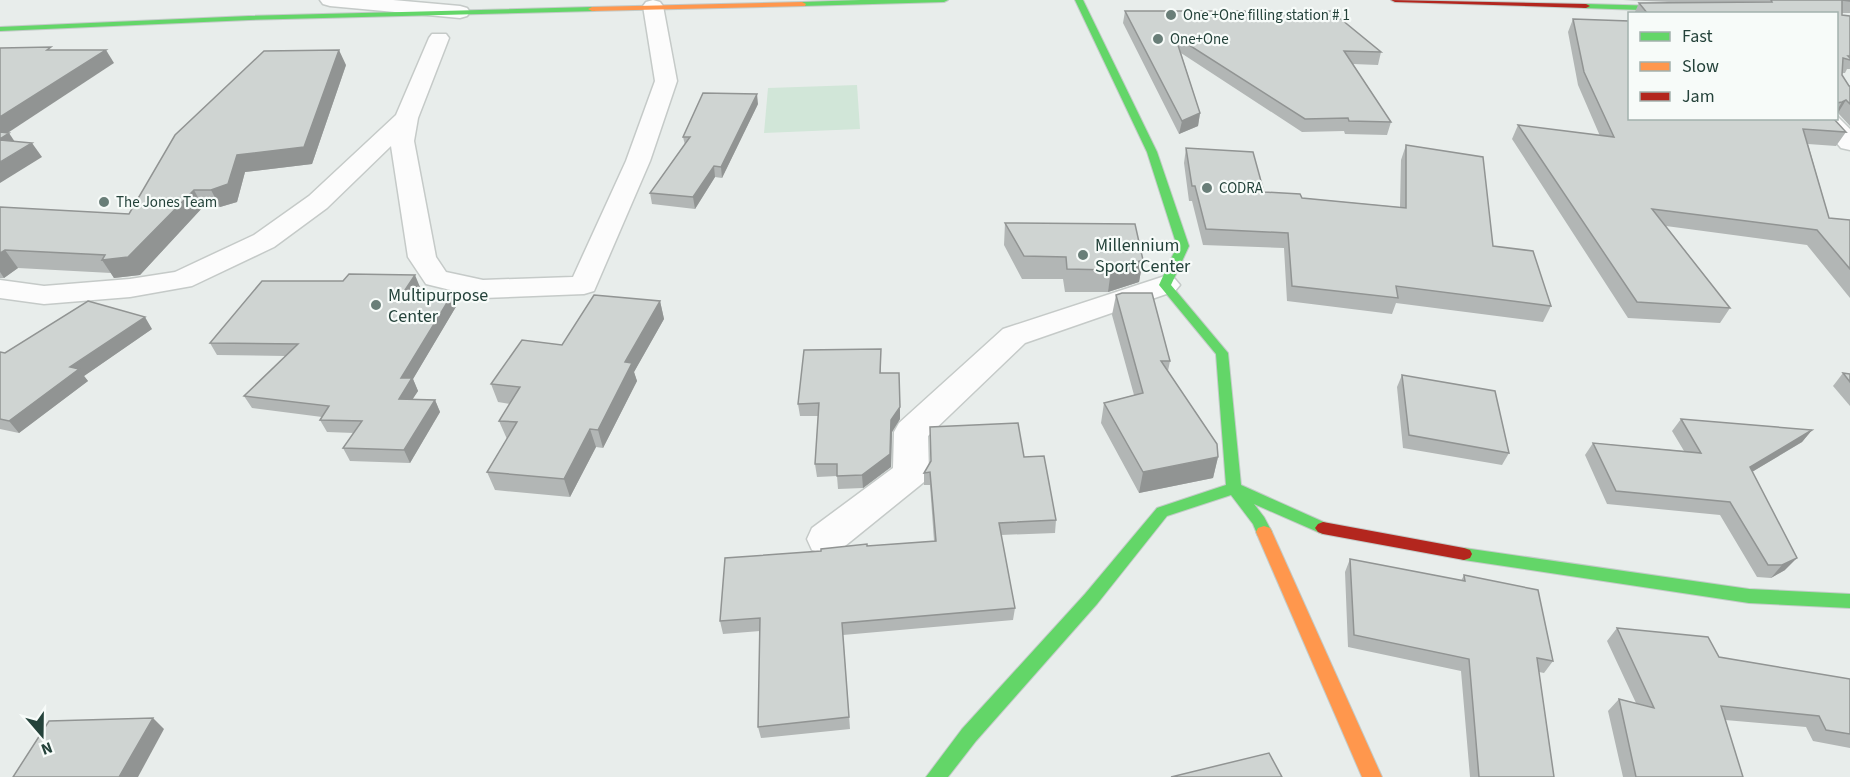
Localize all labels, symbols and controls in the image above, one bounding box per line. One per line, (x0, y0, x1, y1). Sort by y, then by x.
place label: One +One filling station # 1 (1183, 5, 1350, 26)
marker: One +One filling station # 1 (1164, 8, 1178, 22)
legend (1628, 12, 1838, 120)
text: Fast (1682, 24, 1713, 49)
place label: One+One (1170, 29, 1229, 50)
marker: One+One (1151, 32, 1165, 46)
text: Slow (1682, 54, 1719, 79)
text: Jam (1682, 84, 1715, 109)
place label: CODRA (1219, 178, 1264, 199)
marker: CODRA (1200, 181, 1214, 195)
place label: The Jones Team (116, 192, 217, 213)
marker: The Jones Team (97, 195, 111, 209)
place label: Millennium Sport Center (1095, 233, 1191, 279)
marker: Millennium Sport Center (1076, 248, 1090, 262)
place label: Multipurpose Center (388, 283, 488, 329)
marker: Multipurpose Center (369, 298, 383, 312)
north arrow (12, 705, 72, 765)
text: N (38, 736, 56, 760)

